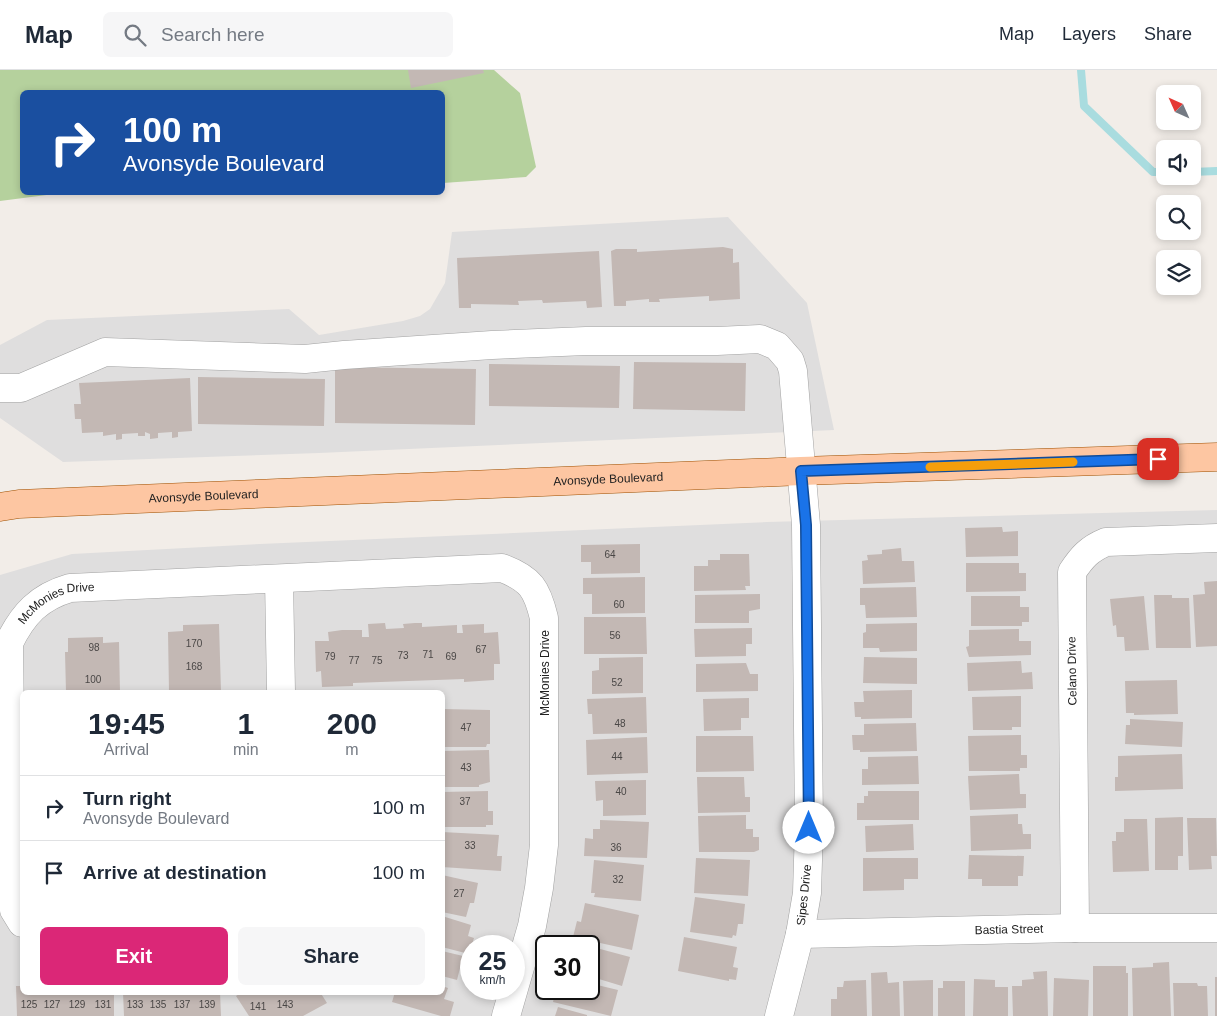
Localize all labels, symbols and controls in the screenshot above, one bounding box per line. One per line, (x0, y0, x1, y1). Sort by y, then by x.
search box (103, 12, 453, 57)
text: Map (25, 21, 73, 48)
icon: search (121, 21, 149, 49)
text: Search here (161, 24, 265, 45)
text: Map (999, 24, 1034, 44)
text: Layers (1062, 24, 1116, 44)
text: Share (1144, 24, 1192, 44)
north arrow (1156, 85, 1201, 130)
map controls (1156, 85, 1201, 295)
icon: right (40, 110, 105, 175)
text: 100 m (123, 110, 222, 149)
button: sound (1156, 140, 1201, 185)
text: Avonsyde Boulevard (123, 151, 324, 176)
button: search (1156, 195, 1201, 240)
button: layers (1156, 250, 1201, 295)
pin (1137, 438, 1179, 480)
icon: arrive (1144, 445, 1172, 473)
street label: Avonsyde Boulevard (553, 470, 663, 488)
street label: Avonsyde Boulevard (148, 487, 259, 506)
house number: 64 (604, 549, 616, 560)
street label: McMonies Drive (15, 580, 95, 627)
house number: 60 (613, 599, 625, 610)
street label: McMonies Drive (538, 630, 552, 716)
house number: 56 (609, 630, 621, 641)
street label: Celano Drive (1064, 636, 1080, 706)
house number: 170 (186, 638, 203, 649)
house number: 98 (88, 642, 100, 653)
house number: 67 (475, 644, 487, 655)
house number: 71 (422, 649, 434, 660)
house number: 73 (397, 650, 409, 661)
house number: 79 (324, 651, 336, 662)
house number: 69 (445, 651, 457, 662)
house number: 77 (348, 655, 360, 666)
house number: 75 (371, 655, 383, 666)
house number: 168 (186, 661, 203, 672)
house number: 100 (85, 674, 102, 685)
house number: 52 (611, 677, 623, 688)
text: 19:45 (88, 707, 165, 740)
text: 1 (237, 707, 254, 740)
text: 200 (327, 707, 377, 740)
house number: 48 (614, 718, 626, 729)
house number: 47 (460, 722, 472, 733)
text: Arrival (104, 741, 149, 758)
text: min (233, 741, 259, 758)
text: m (345, 741, 358, 758)
house number: 44 (611, 751, 623, 762)
house number: 43 (460, 762, 472, 773)
house number: 40 (615, 786, 627, 797)
text: Turn right (83, 788, 171, 809)
icon: right (40, 794, 68, 822)
house number: 37 (459, 796, 471, 807)
text: 100 m (372, 797, 425, 818)
position arrow (782, 801, 834, 853)
text: Avonsyde Boulevard (83, 810, 229, 827)
house number: 33 (464, 840, 476, 851)
house number: 36 (610, 842, 622, 853)
icon: arrive (40, 859, 68, 887)
text: Arrive at destination (83, 862, 267, 883)
text: 100 m (372, 862, 425, 883)
street label: Sipes Drive (794, 863, 814, 926)
house number: 32 (612, 874, 624, 885)
house number: 27 (453, 888, 465, 899)
street label: Bastia Street (974, 922, 1044, 937)
button: Exit (40, 927, 228, 985)
button: Share (238, 927, 425, 985)
speed limit sign: 30 (535, 935, 600, 1000)
text: 25 (479, 947, 506, 975)
text: km/h (479, 973, 506, 987)
house number: 125 (21, 999, 38, 1010)
house number: 127 (44, 999, 61, 1010)
house number: 129 (69, 999, 86, 1010)
house number: 131 (95, 999, 112, 1010)
house number: 133 (127, 999, 144, 1010)
house number: 135 (150, 999, 167, 1010)
house number: 137 (174, 999, 191, 1010)
house number: 139 (199, 999, 216, 1010)
house number: 143 (277, 999, 294, 1010)
house number: 141 (250, 1001, 267, 1012)

